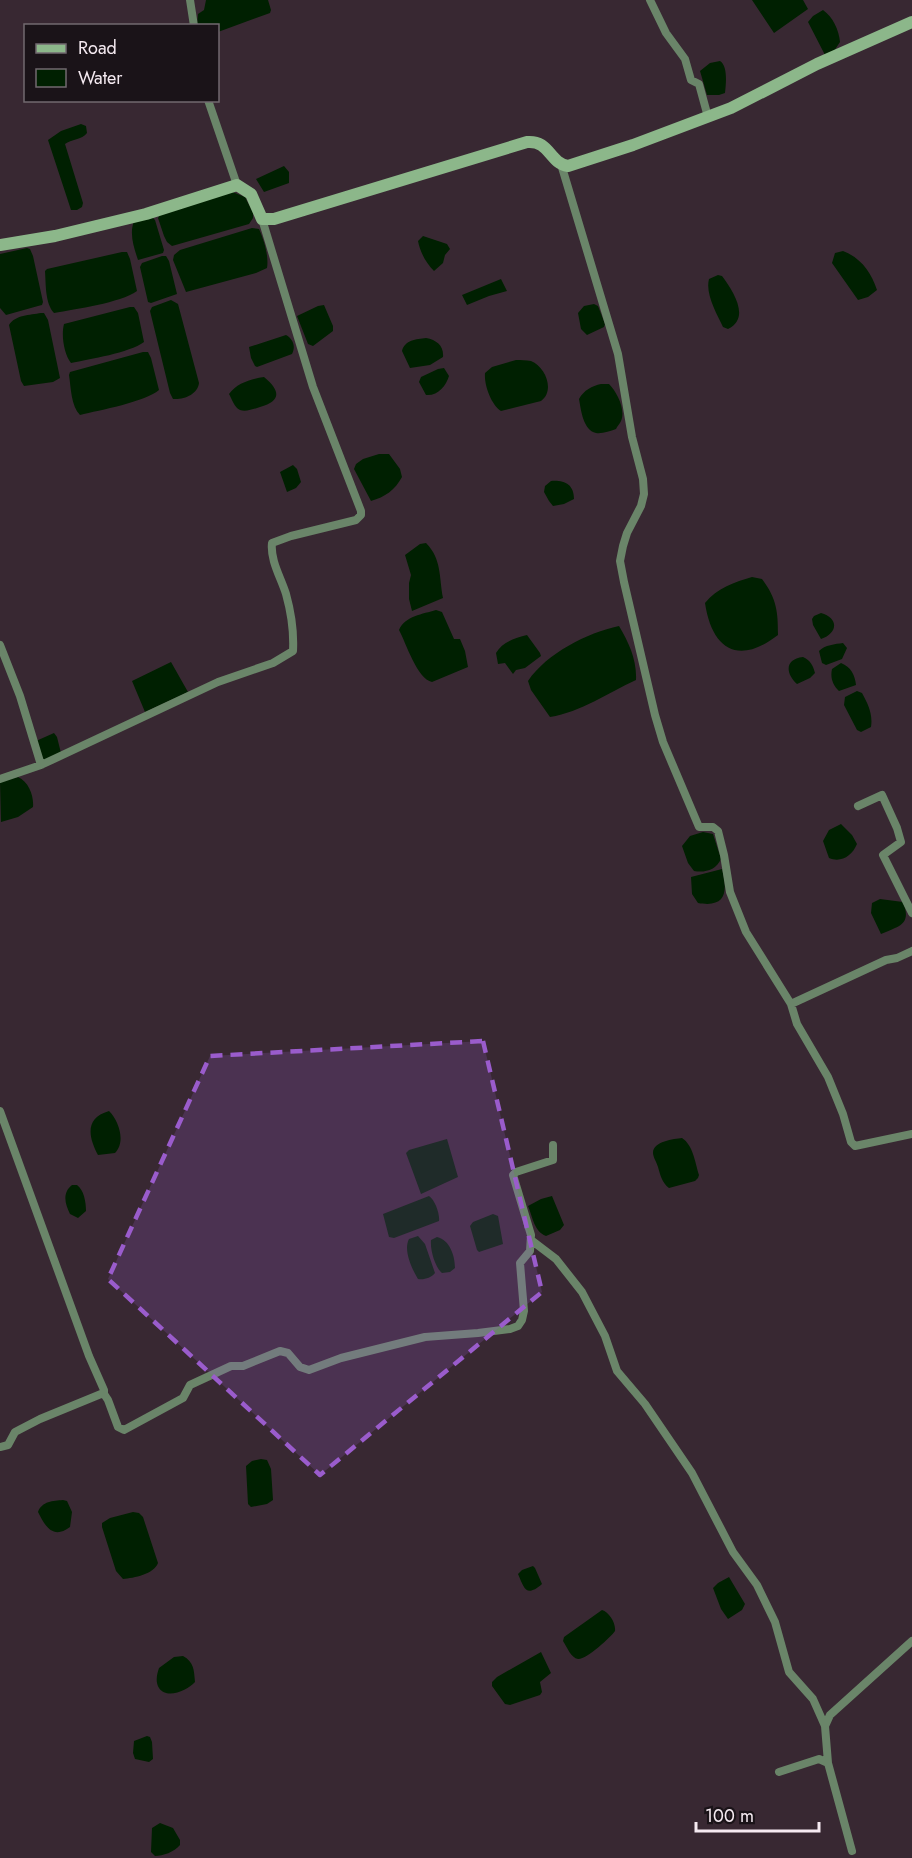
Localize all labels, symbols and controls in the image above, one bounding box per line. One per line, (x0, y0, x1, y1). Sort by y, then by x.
legend (24, 24, 219, 102)
text: Road (78, 35, 117, 61)
text: Water (78, 65, 123, 91)
scale bar (696, 1795, 819, 1833)
text: 100 m (705, 1803, 754, 1829)

